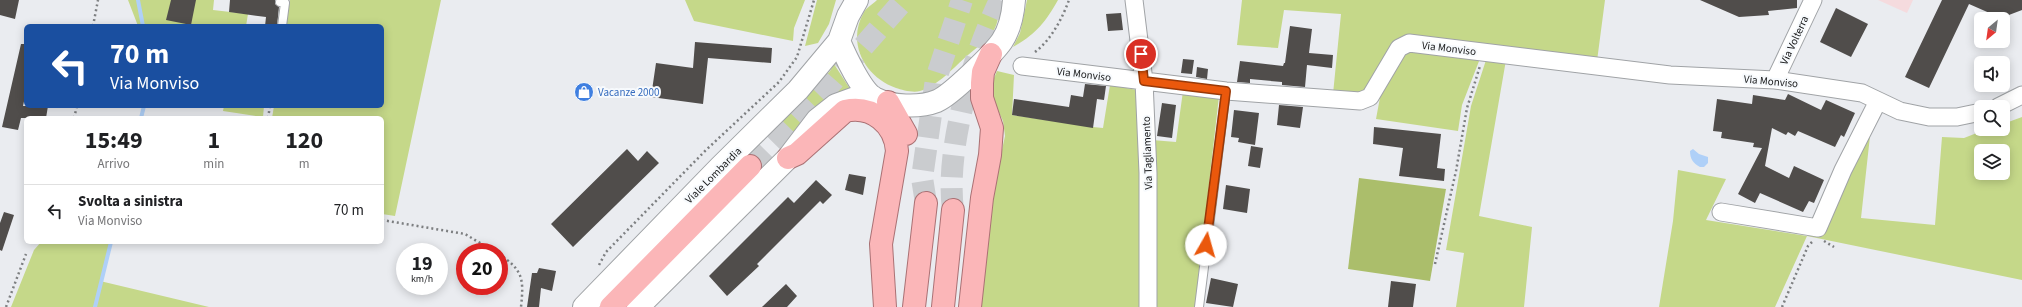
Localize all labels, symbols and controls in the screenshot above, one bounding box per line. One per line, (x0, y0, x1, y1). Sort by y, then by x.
north arrow (1974, 12, 2010, 48)
map controls (1974, 12, 2010, 180)
street label: Via Volterra (1777, 13, 1812, 67)
text: 70 m (110, 34, 169, 74)
pin (1124, 37, 1158, 71)
street label: Via Monviso (1421, 38, 1477, 59)
icon: left (44, 40, 96, 92)
icon: arrive (1130, 43, 1152, 65)
button: sound (1974, 56, 2010, 92)
street label: Via Monviso (1056, 64, 1112, 85)
text: Via Monviso (110, 71, 199, 96)
street label: Via Monviso (1743, 72, 1799, 91)
shop icon: Vacanze 2000 (573, 81, 595, 103)
place label: Vacanze 2000 (598, 85, 660, 100)
button: search (1974, 100, 2010, 136)
street label: Via Tagliamento (1139, 116, 1156, 190)
text: 15:49 (85, 123, 143, 158)
text: 1 (208, 123, 220, 158)
text: 120 (285, 123, 323, 158)
street label: Viale Lombardia (682, 144, 745, 207)
button: layers (1974, 144, 2010, 180)
text: Arrivo (98, 155, 130, 173)
text: min (203, 155, 224, 173)
text: m (299, 155, 310, 173)
text: Svolta a sinistra (78, 191, 183, 212)
icon: left (44, 200, 66, 222)
text: 70 m (334, 200, 364, 221)
text: Via Monviso (78, 212, 142, 230)
position arrow (1185, 224, 1227, 266)
speed limit sign: 20 (456, 243, 508, 295)
text: 19 (411, 250, 433, 278)
text: km/h (411, 272, 433, 286)

